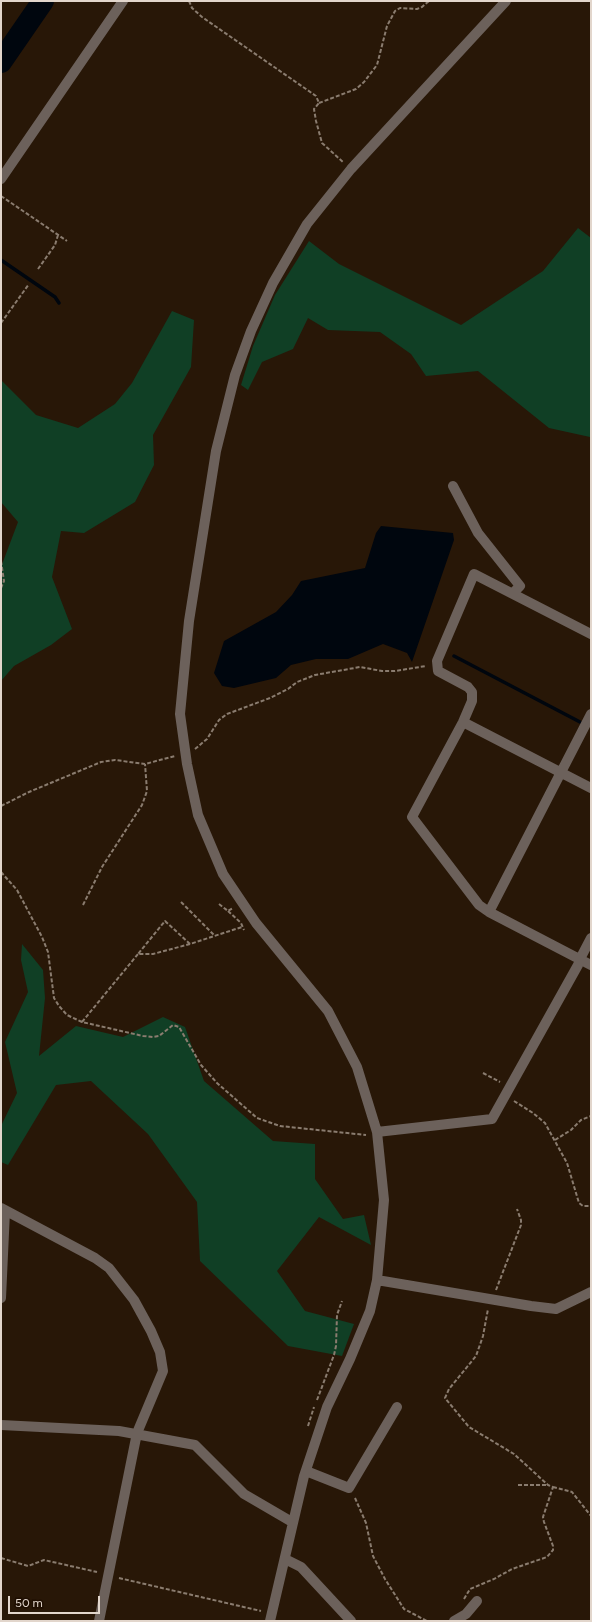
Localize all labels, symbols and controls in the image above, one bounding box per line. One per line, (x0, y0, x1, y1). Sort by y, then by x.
scale bar (10, 1588, 102, 1614)
text: 50 m (15, 1596, 43, 1610)

